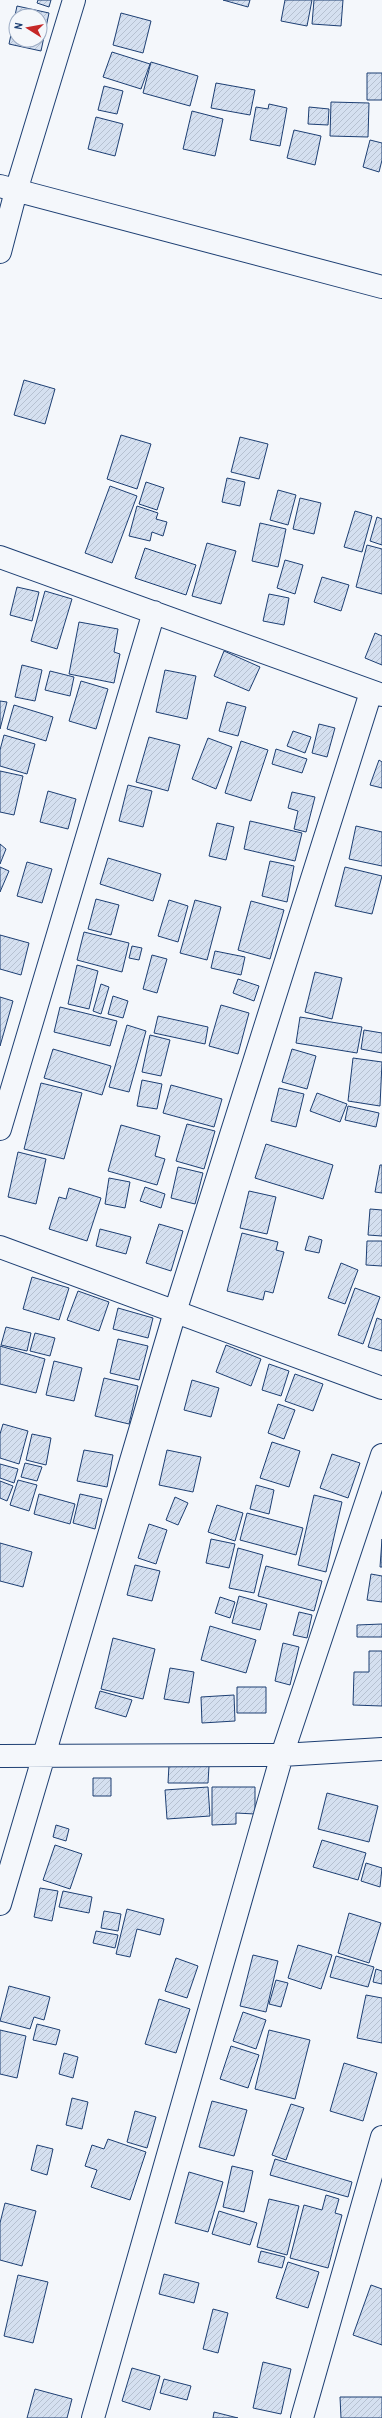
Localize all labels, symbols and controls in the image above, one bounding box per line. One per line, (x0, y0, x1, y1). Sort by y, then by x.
north arrow (8, 8, 48, 48)
text: N (11, 22, 26, 31)

